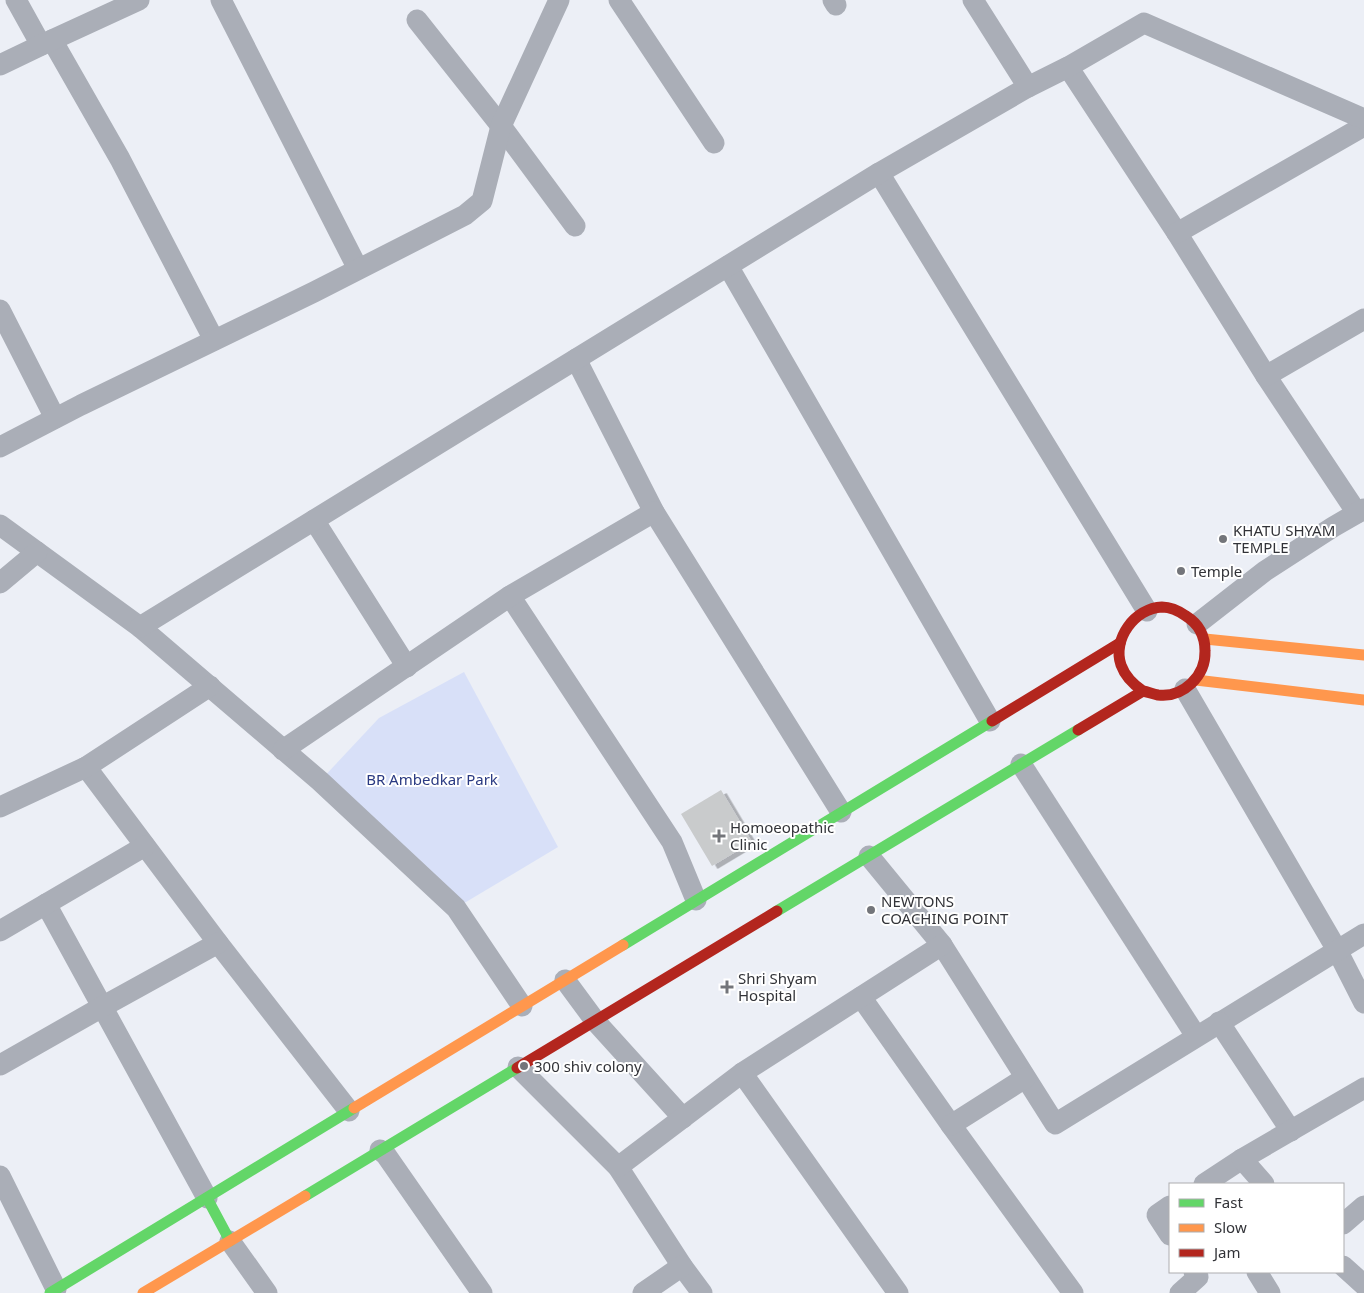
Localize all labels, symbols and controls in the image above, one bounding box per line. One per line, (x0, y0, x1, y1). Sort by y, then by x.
place label: KHATU SHYAM TEMPLE (1233, 520, 1335, 557)
marker: KHATU SHYAM TEMPLE (1217, 533, 1229, 545)
place label: Temple (1191, 561, 1242, 581)
marker: Temple (1175, 565, 1187, 577)
park label: BR Ambedkar Park (366, 769, 498, 789)
place label: Homoeopathic Clinic (730, 817, 834, 854)
marker: Homoeopathic Clinic (712, 829, 726, 843)
place label: NEWTONS COACHING POINT (881, 891, 1009, 928)
marker: NEWTONS COACHING POINT (865, 904, 877, 916)
place label: Shri Shyam Hospital (738, 968, 817, 1005)
marker: Shri Shyam Hospital (720, 980, 734, 994)
place label: 300 shiv colony (534, 1056, 642, 1076)
marker: 300 shiv colony (518, 1060, 530, 1072)
legend (1169, 1183, 1344, 1273)
text: Fast (1214, 1192, 1243, 1212)
text: Slow (1214, 1217, 1247, 1237)
text: Jam (1212, 1242, 1241, 1262)

